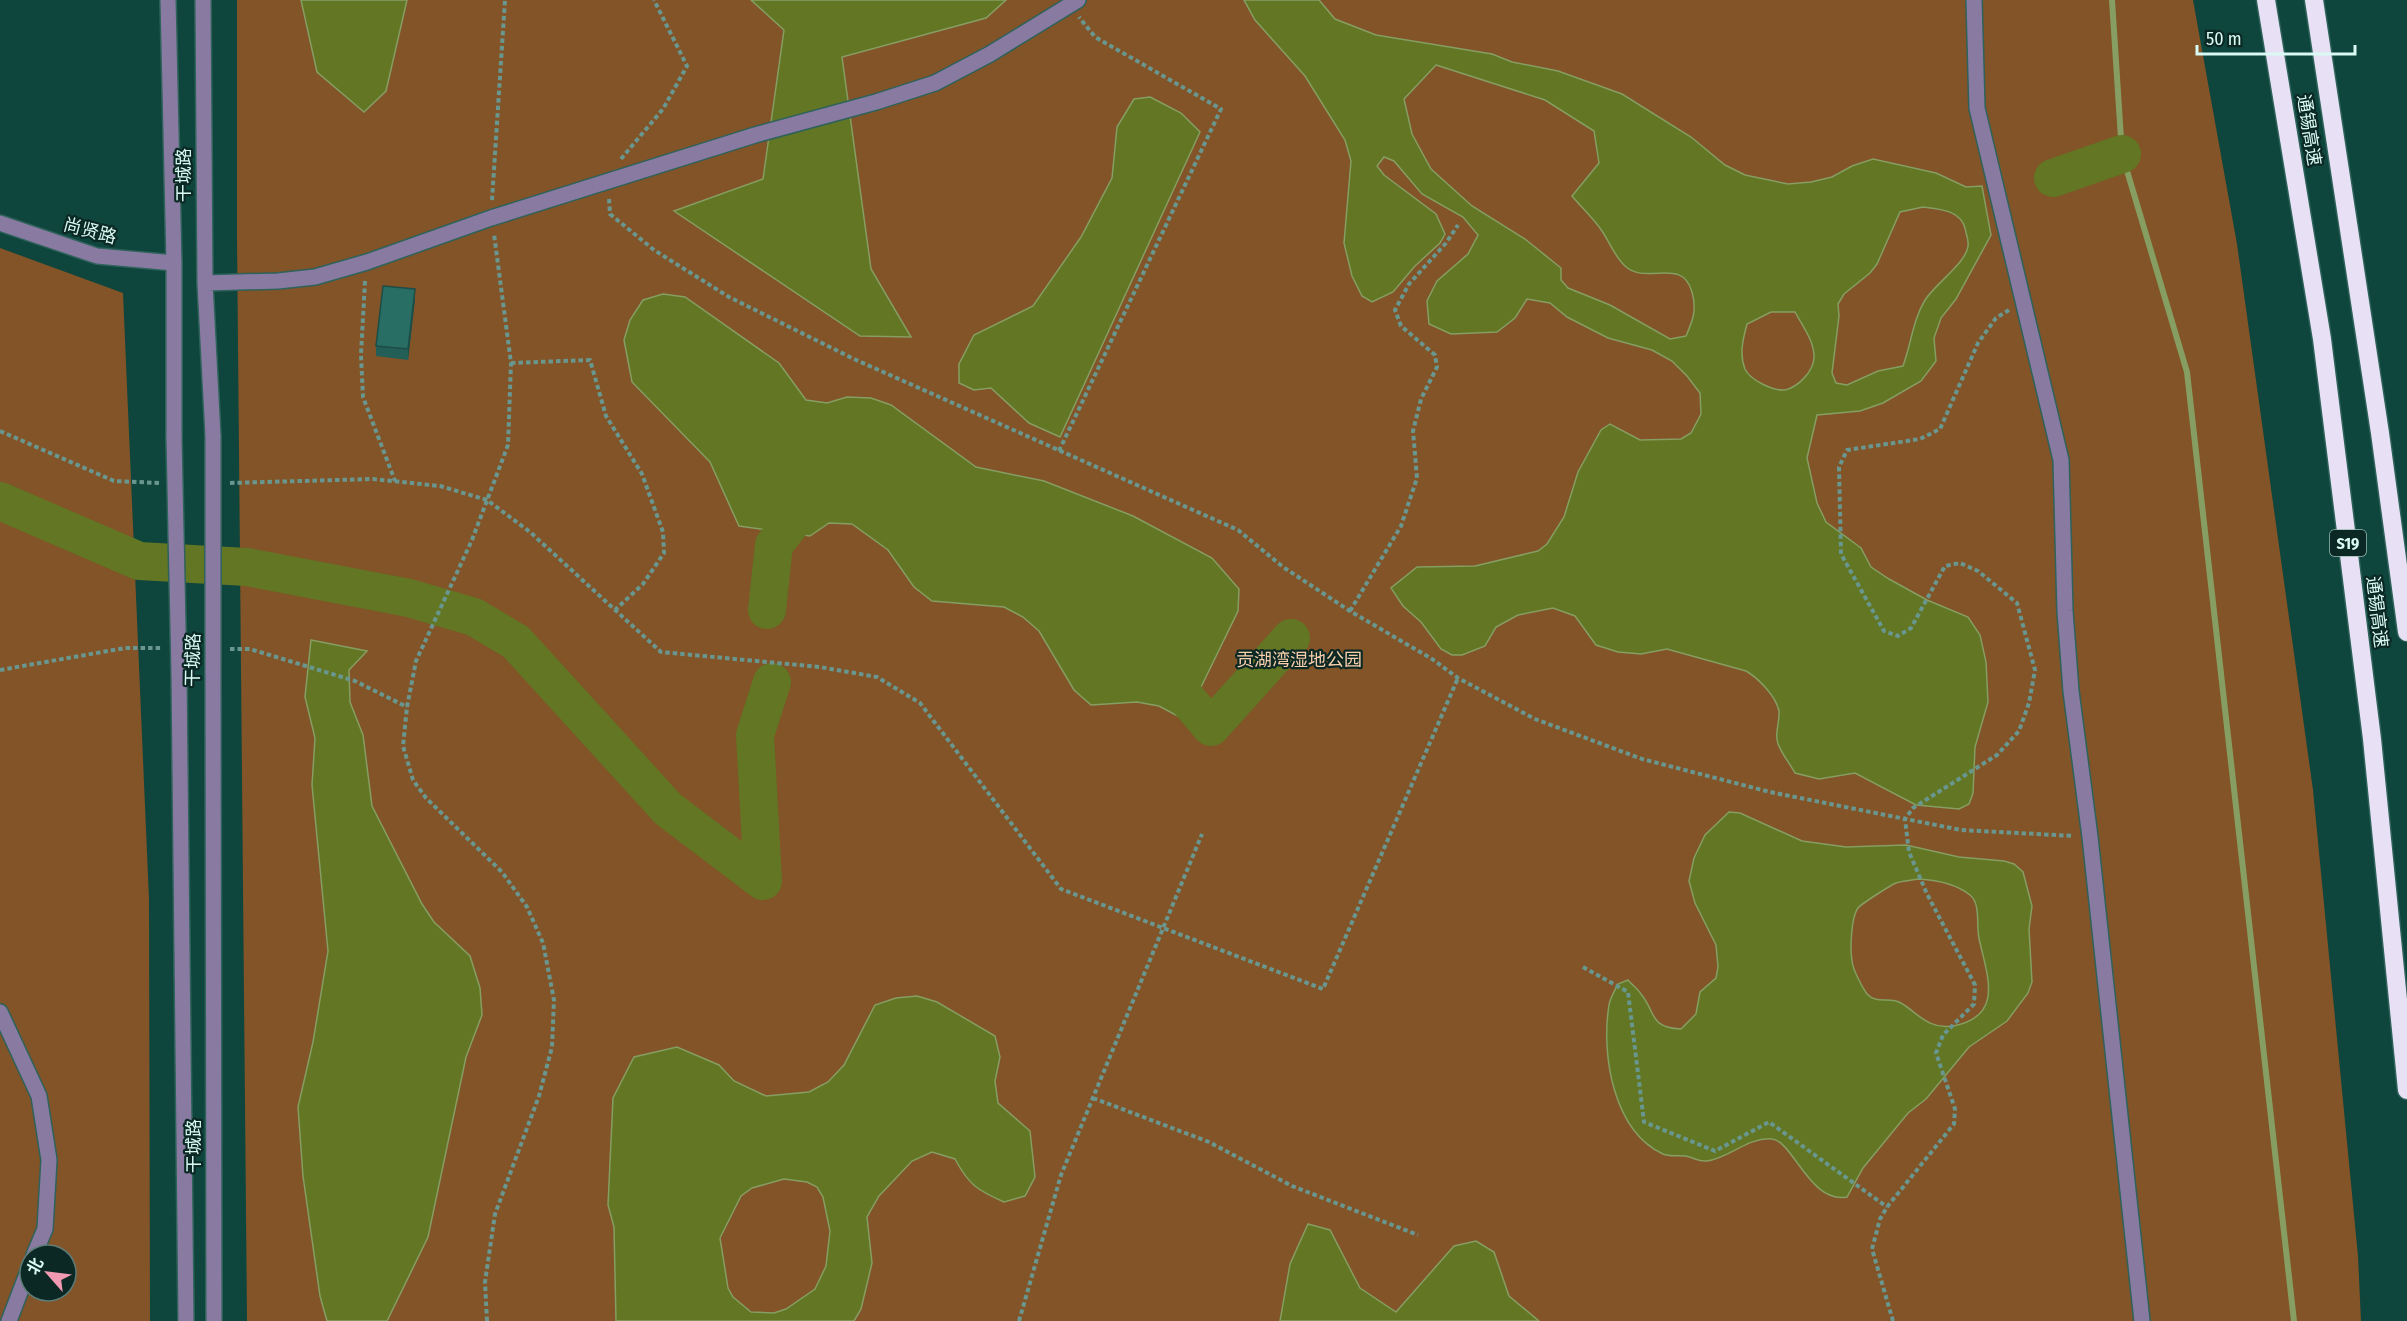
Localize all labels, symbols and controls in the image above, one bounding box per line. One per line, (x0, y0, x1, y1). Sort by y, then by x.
scale bar (2197, 18, 2354, 56)
text: 50 m (2206, 28, 2242, 50)
street label: 通锡高速 (2293, 93, 2325, 167)
street label: 干城路 (173, 148, 195, 202)
street label: 尚贤路 (61, 213, 119, 249)
road number: S19 (2330, 530, 2366, 556)
street label: 通锡高速 (2362, 575, 2392, 649)
street label: 干城路 (182, 633, 204, 687)
park label: 贡湖湾湿地公园 (1236, 649, 1362, 671)
street label: 干城路 (183, 1119, 205, 1173)
north arrow (18, 1243, 78, 1303)
text: 北 (23, 1255, 47, 1278)

